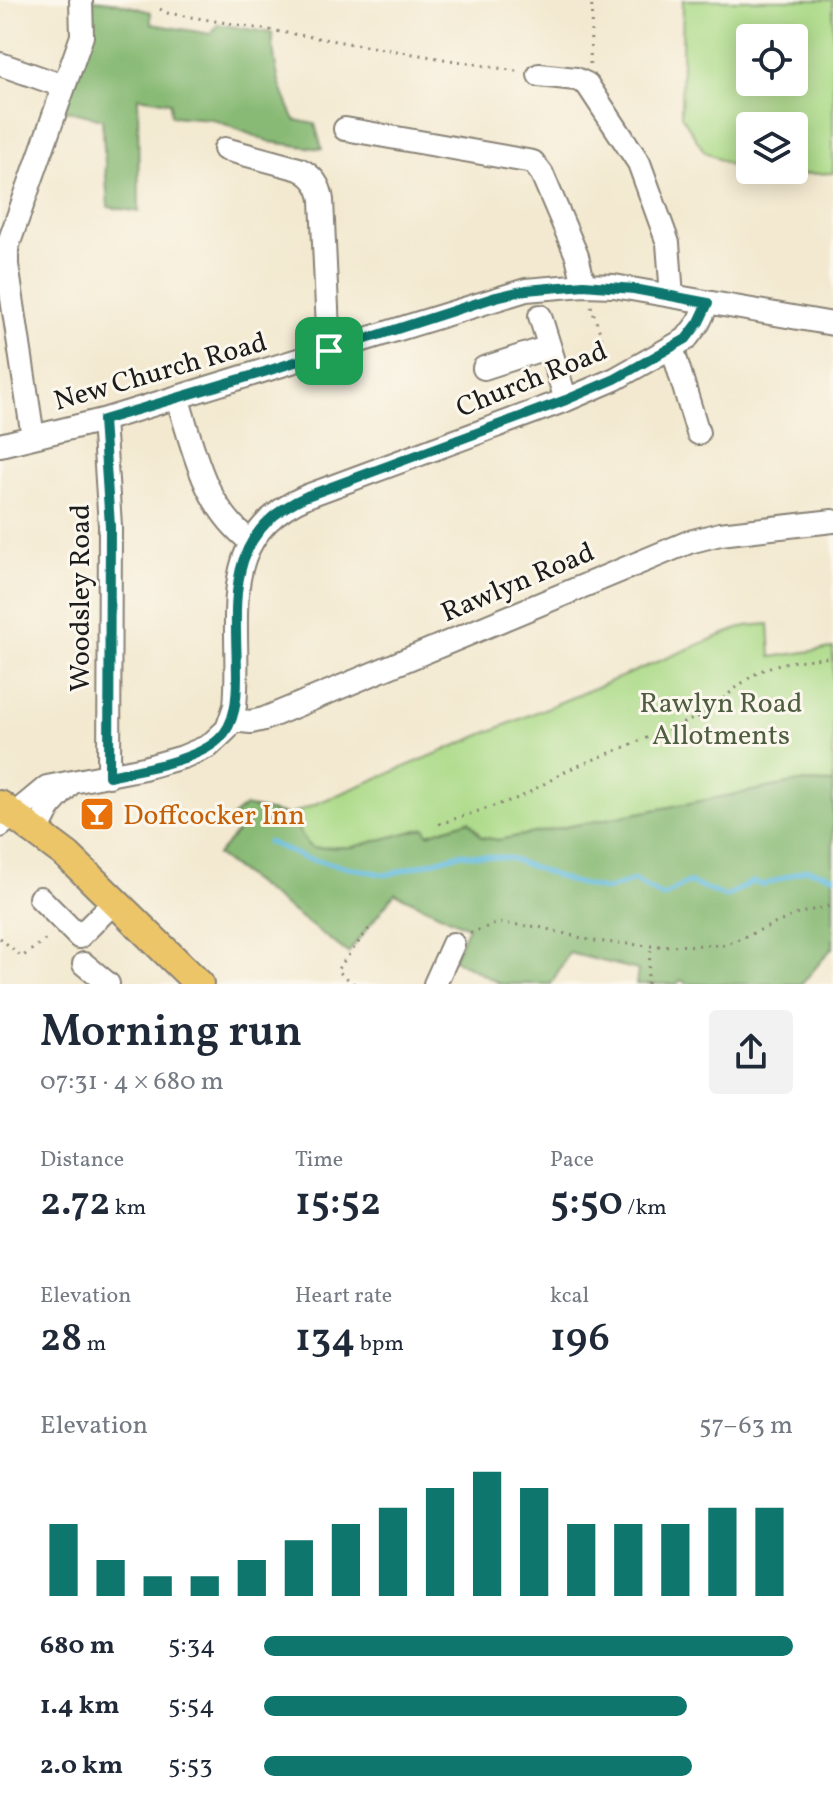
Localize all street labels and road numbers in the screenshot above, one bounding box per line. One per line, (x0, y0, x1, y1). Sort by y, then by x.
street label: New Church Road (50, 323, 272, 421)
street label: Church Road (451, 332, 613, 428)
street label: Woodsley Road (62, 504, 101, 692)
street label: Rawlyn Road (435, 534, 601, 633)

